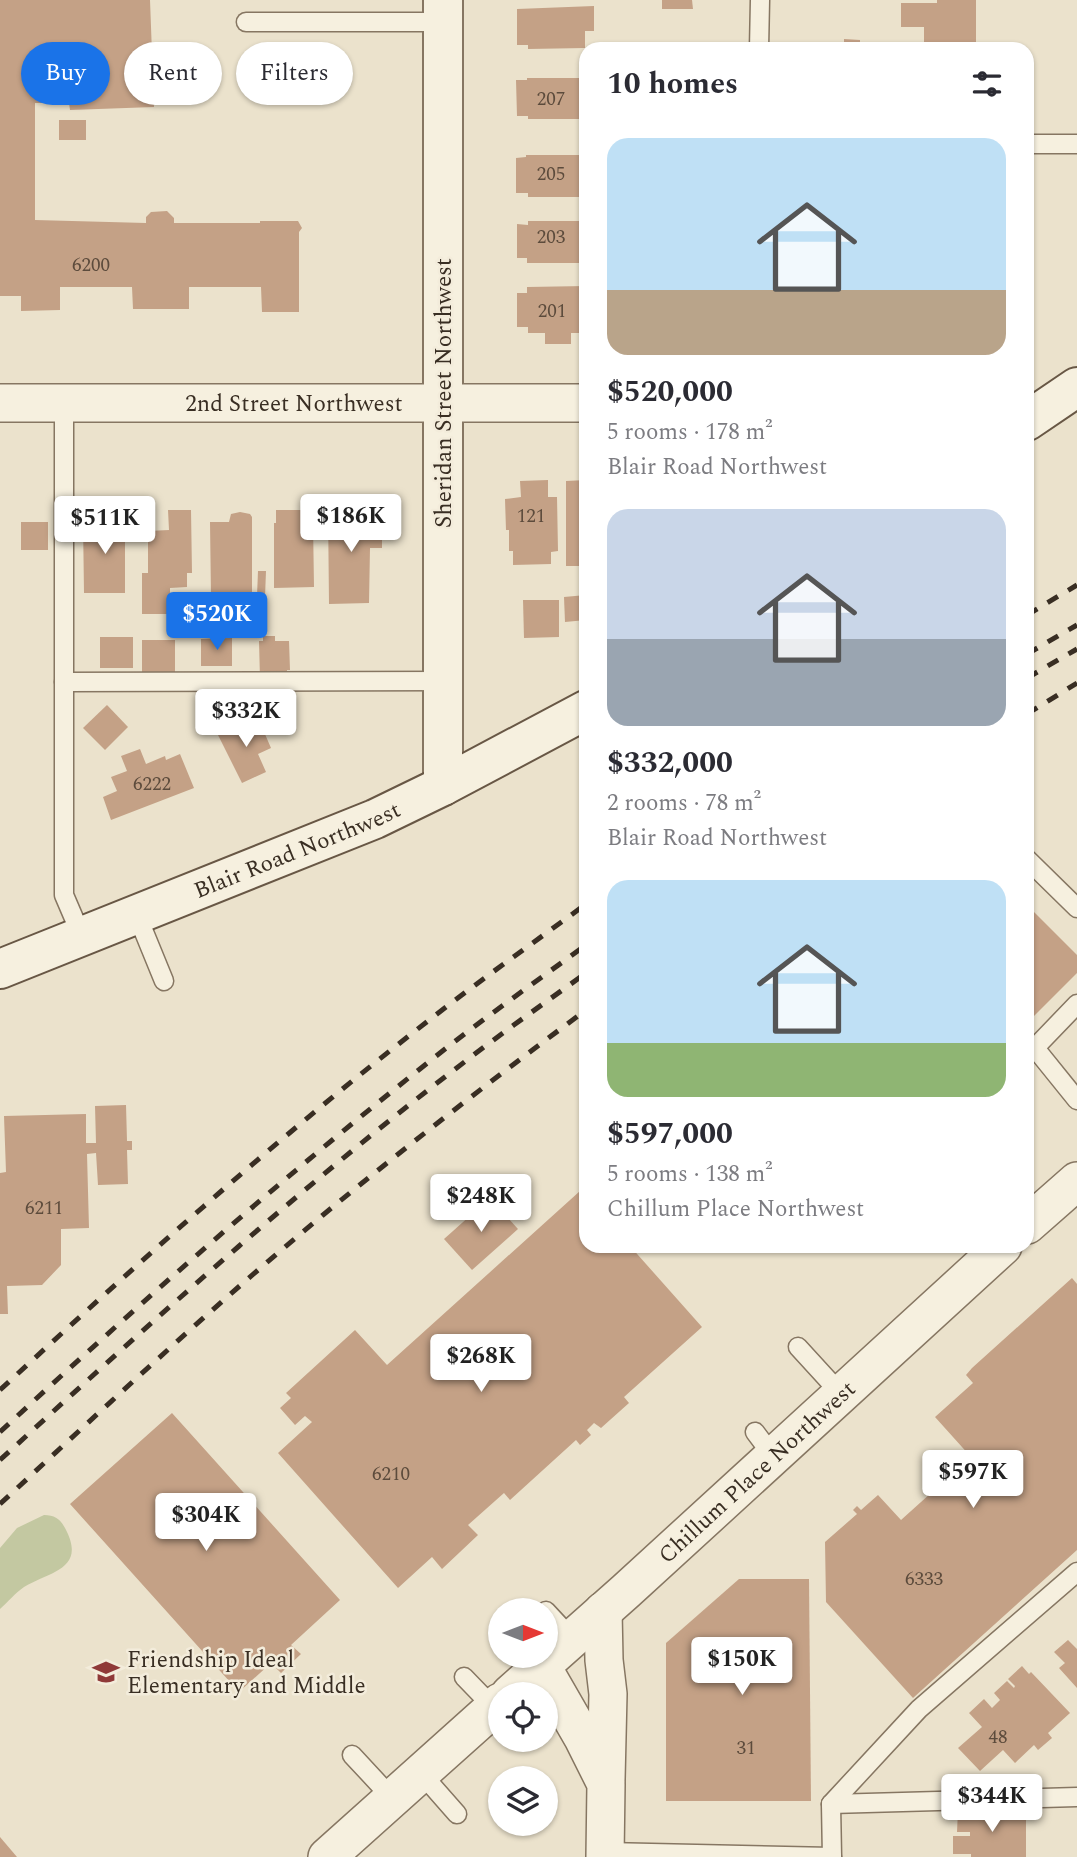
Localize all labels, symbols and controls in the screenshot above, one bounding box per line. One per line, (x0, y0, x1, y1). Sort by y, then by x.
chip: Buy (21, 42, 110, 105)
chip: Rent (124, 42, 222, 105)
chip: Filters (236, 42, 353, 105)
text: 10 homes (607, 61, 738, 107)
icon: filters (968, 65, 1006, 103)
house number: 207 (537, 85, 565, 114)
house number: 205 (537, 160, 565, 189)
icon: home (744, 184, 870, 310)
house number: 203 (537, 223, 566, 252)
house number: 6200 (72, 251, 110, 280)
street label: Sheridan Street Northwest (427, 258, 462, 528)
house number: 201 (538, 297, 566, 326)
text: $520,000 (607, 369, 733, 415)
street label: 2nd Street Northwest (185, 387, 403, 422)
text: 5 rooms · 178 m² (607, 415, 773, 450)
text: Blair Road Northwest (607, 450, 827, 485)
pin: $186K (302, 494, 400, 554)
pin: $511K (56, 496, 154, 556)
text: $186K (316, 499, 386, 534)
text: $511K (70, 501, 140, 536)
house number: 121 (517, 502, 545, 531)
icon: home (744, 555, 870, 681)
pin: $520K (168, 592, 266, 652)
text: $520K (182, 597, 252, 632)
pin: $332K (197, 690, 295, 749)
text: $332K (211, 694, 281, 729)
text: $332,000 (607, 740, 733, 786)
house number: 6222 (133, 770, 171, 799)
text: 2 rooms · 78 m² (607, 786, 761, 821)
street label: Blair Road Northwest (189, 793, 407, 909)
text: Blair Road Northwest (607, 821, 827, 856)
icon: home (744, 926, 870, 1052)
text: $597,000 (607, 1111, 733, 1157)
text: 5 rooms · 138 m² (607, 1157, 773, 1192)
pin: $248K (432, 1174, 530, 1234)
text: $248K (446, 1179, 516, 1214)
text: Chillum Place Northwest (607, 1192, 864, 1227)
house number: 6211 (25, 1194, 63, 1223)
pin: $268K (432, 1334, 530, 1394)
text: $268K (446, 1339, 516, 1374)
street label: Chillum Place Northwest (651, 1373, 864, 1572)
pin: $597K (924, 1450, 1022, 1510)
text: $597K (938, 1455, 1008, 1490)
house number: 6210 (372, 1460, 410, 1489)
pin: $304K (157, 1494, 255, 1553)
text: $304K (171, 1498, 241, 1533)
house number: 6333 (905, 1565, 943, 1594)
north arrow (488, 1598, 558, 1668)
map controls (488, 1598, 558, 1836)
pin: $150K (693, 1638, 791, 1697)
text: $150K (707, 1642, 777, 1677)
place label: Friendship Ideal Elementary and Middle (127, 1643, 366, 1704)
school or university icon: Friendship Ideal Elementary and Middle (91, 1657, 121, 1687)
button: locate (488, 1682, 558, 1752)
house number: 48 (988, 1723, 1008, 1752)
house number: 31 (736, 1734, 756, 1763)
button: layers (488, 1766, 558, 1836)
pin: $344K (943, 1774, 1041, 1834)
text: $344K (957, 1779, 1027, 1814)

